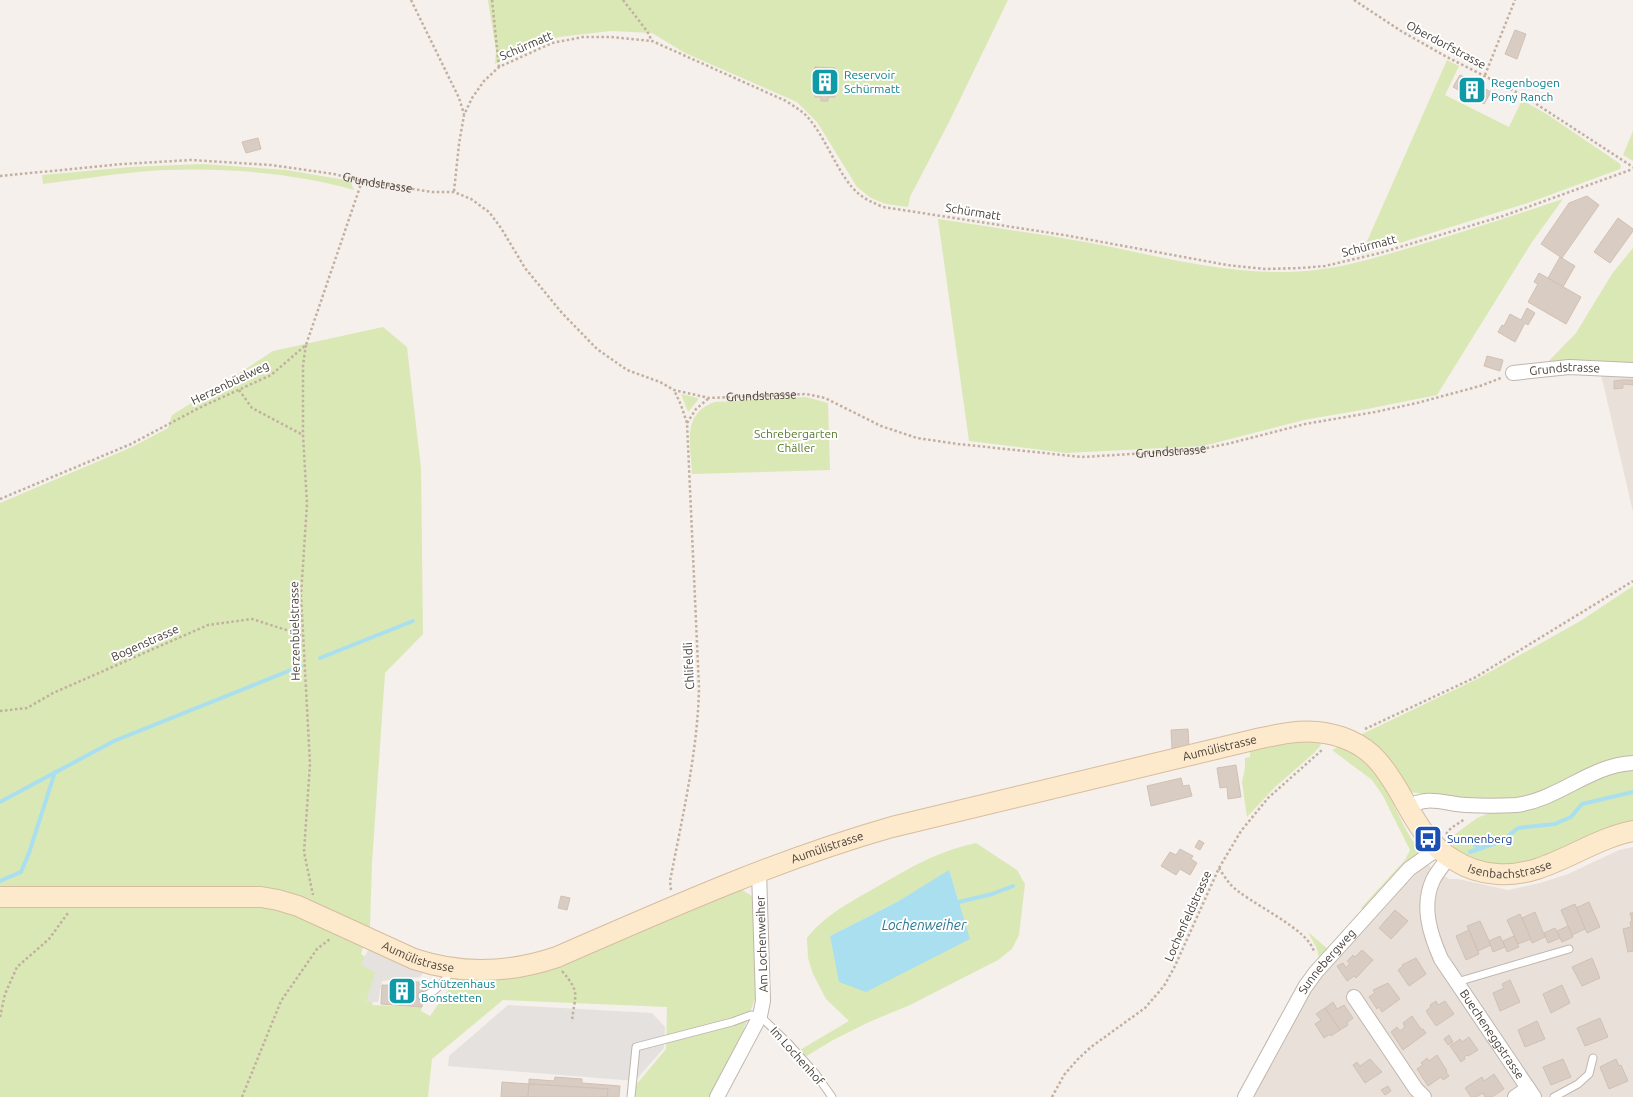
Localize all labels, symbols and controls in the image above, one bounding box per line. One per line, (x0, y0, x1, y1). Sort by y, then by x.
street label: Oberdorfstrasse (1404, 18, 1488, 71)
street label: Schürmatt (497, 28, 554, 62)
building icon: Reservoir Schürmatt (810, 67, 840, 97)
place label: Reservoir Schürmatt (844, 68, 900, 95)
building icon: Regenbogen Pony Ranch (1457, 75, 1487, 105)
place label: Regenbogen Pony Ranch (1491, 76, 1560, 103)
street label: Grundstrasse (341, 169, 414, 195)
street label: Schürmatt (944, 201, 1002, 222)
street label: Schürmatt (1340, 232, 1398, 259)
street label: Herzenbüelweg (189, 358, 271, 407)
street label: Grundstrasse (1529, 360, 1600, 377)
street label: Grundstrasse (726, 387, 797, 403)
park label: Schrebergarten Chäller (754, 427, 838, 454)
street label: Grundstrasse (1135, 441, 1207, 460)
street label: Herzenbüelstrasse (287, 581, 302, 681)
street label: Bogenstrasse (109, 622, 181, 663)
street label: Chlifeldli (681, 642, 696, 690)
street label: Aumülistrasse (1181, 732, 1258, 763)
bus stop icon: Sunnenberg (1413, 824, 1443, 854)
street label: Aumülistrasse (789, 829, 865, 865)
place label: Sunnenberg (1447, 832, 1512, 845)
street label: Isenbachstrasse (1466, 857, 1553, 880)
street label: Lochenfeldstrasse (1162, 868, 1213, 963)
street label: Am Lochenweiher (753, 895, 770, 993)
water label: Lochenweiher (882, 917, 967, 933)
street label: Sunnebergweg (1295, 926, 1358, 996)
street label: Aumülistrasse (380, 938, 455, 974)
building icon: Schützenhaus Bonstetten (387, 976, 417, 1006)
place label: Schützenhaus Bonstetten (421, 977, 495, 1004)
street label: Buecheneggstrasse (1457, 987, 1527, 1081)
street label: Im Lochenhof (768, 1024, 827, 1088)

